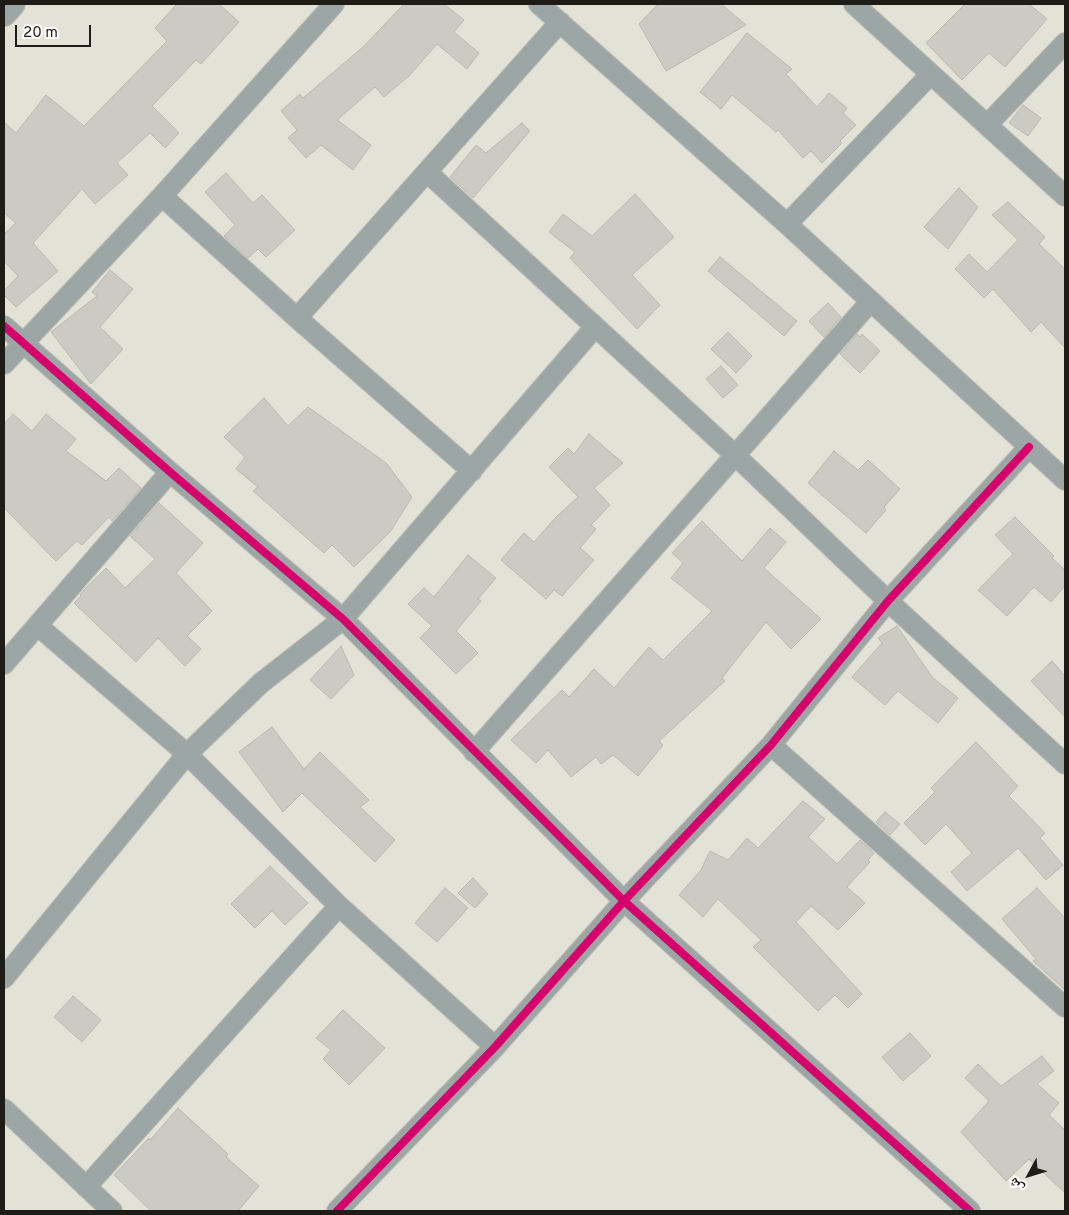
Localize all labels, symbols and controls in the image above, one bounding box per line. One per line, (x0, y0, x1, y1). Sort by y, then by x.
scale bar (18, 15, 94, 47)
text: 20 m (23, 24, 58, 43)
north arrow (1004, 1150, 1054, 1200)
text: ش (1006, 1174, 1028, 1196)

